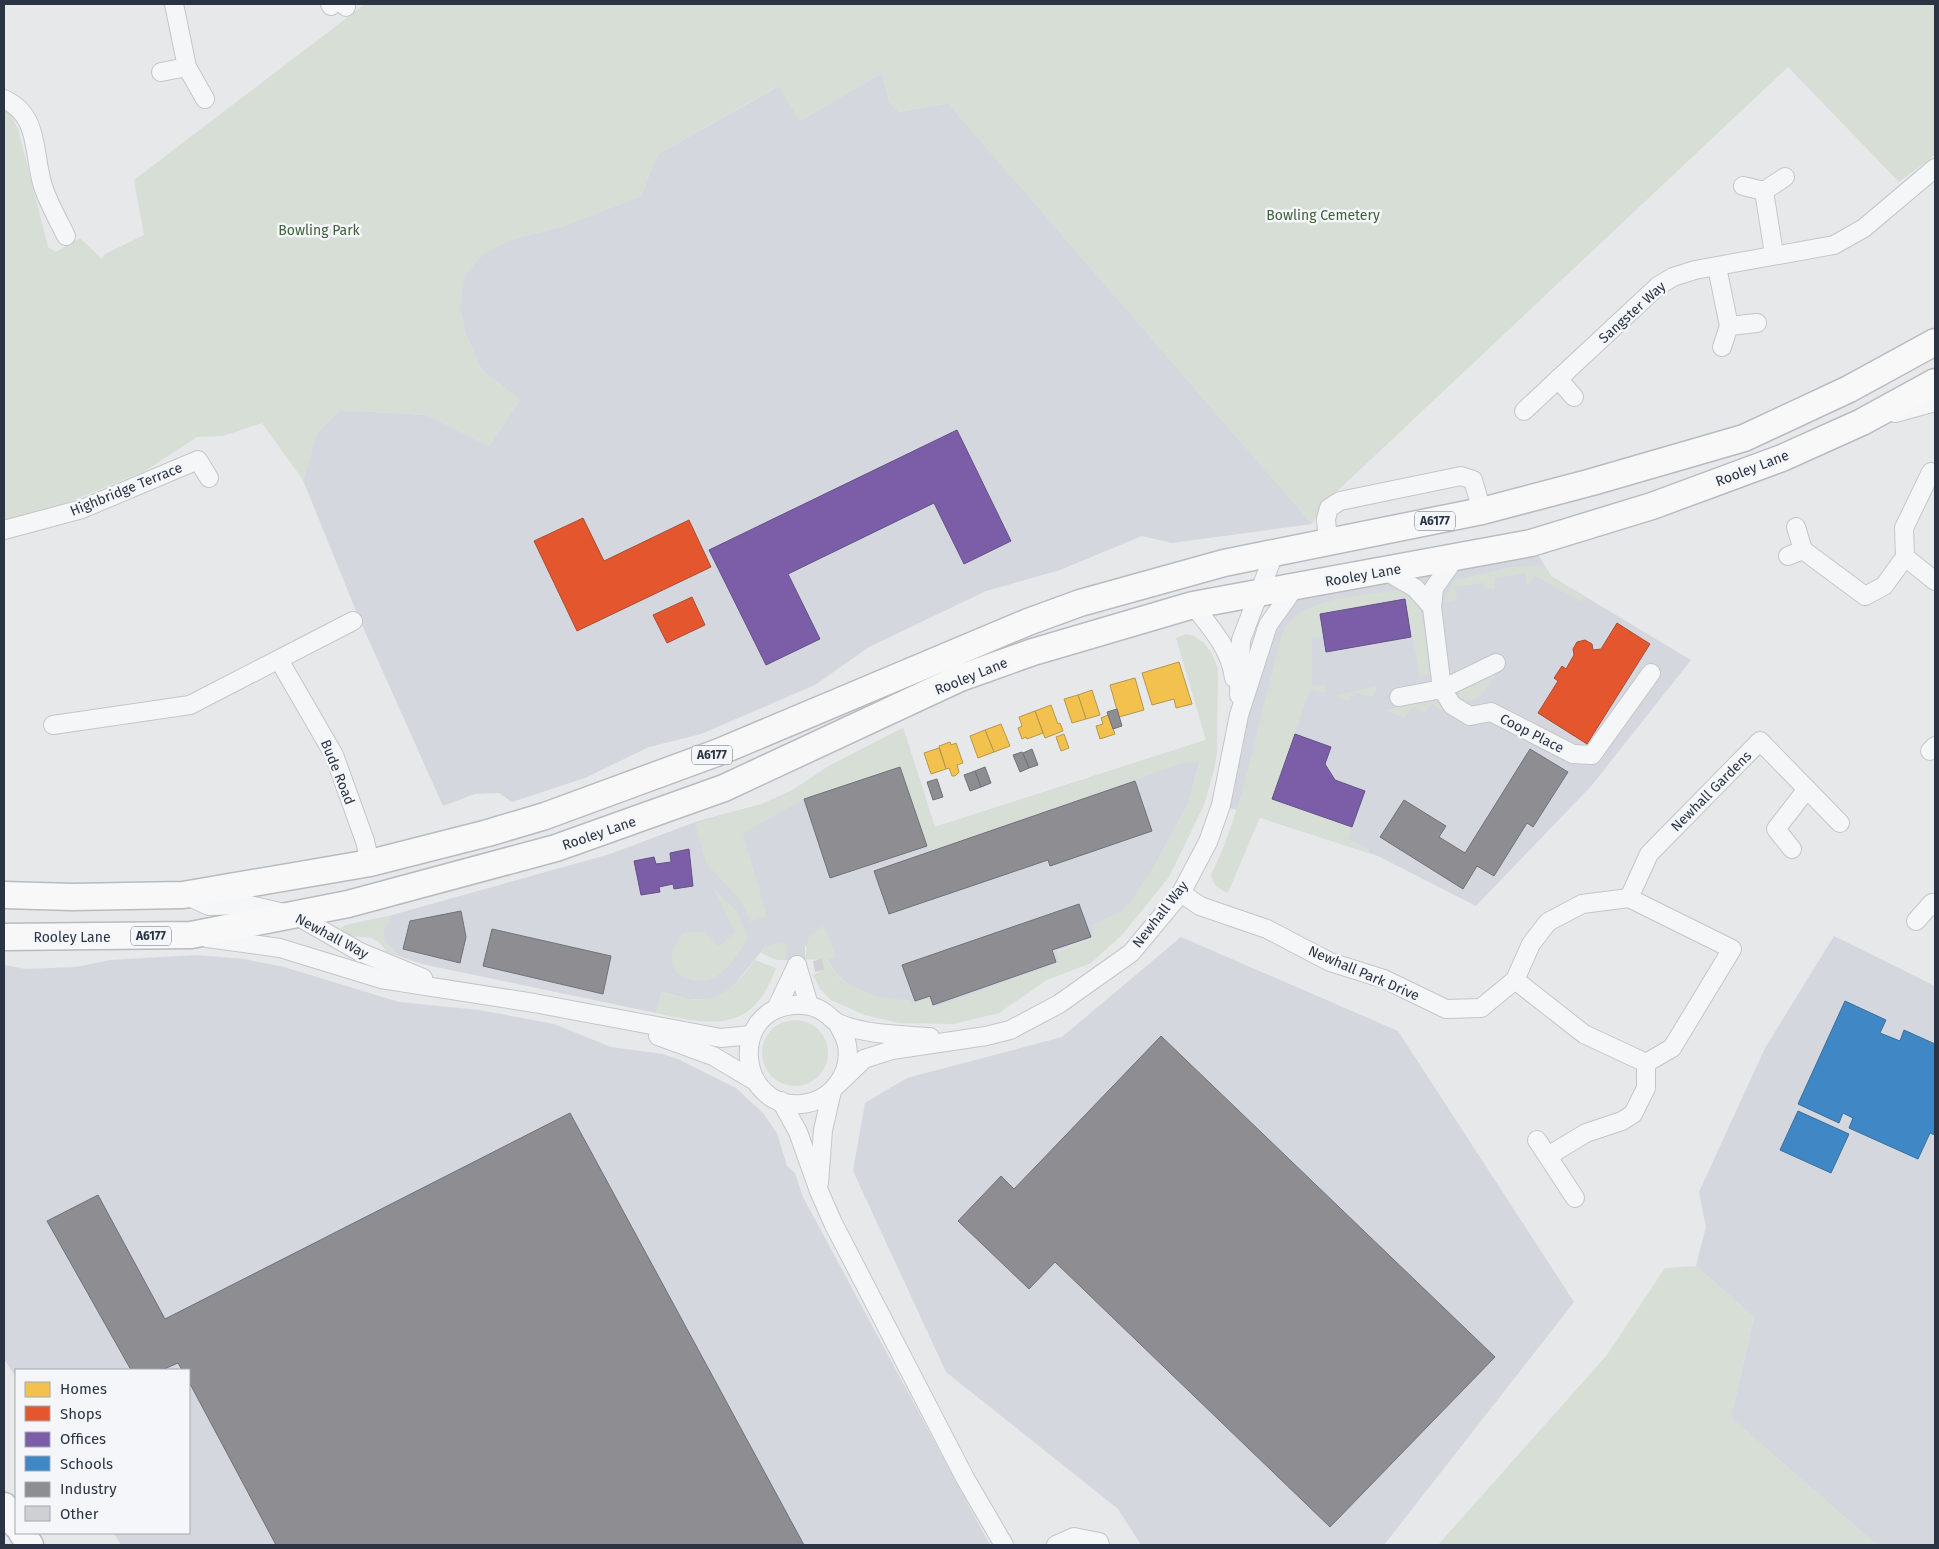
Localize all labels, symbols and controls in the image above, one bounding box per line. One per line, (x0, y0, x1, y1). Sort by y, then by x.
park label: Bowling Cemetery (1266, 207, 1380, 224)
park label: Bowling Park (278, 222, 361, 239)
street label: Sangster Way (1595, 278, 1669, 347)
street label: Rooley Lane (1713, 447, 1791, 490)
street label: Highbridge Terrace (68, 459, 185, 520)
road number: A6177 (1415, 512, 1455, 530)
street label: Rooley Lane (1324, 560, 1403, 591)
street label: Rooley Lane (932, 654, 1010, 699)
street label: Coop Place (1497, 710, 1567, 757)
street label: Bude Road (317, 737, 358, 807)
road number: A6177 (692, 746, 732, 764)
street label: Newhall Gardens (1668, 747, 1756, 835)
street label: Rooley Lane (560, 813, 638, 854)
street label: Newhall Way (1129, 877, 1192, 951)
street label: Newhall Way (292, 910, 371, 963)
road number: A6177 (131, 926, 171, 946)
street label: Rooley Lane (33, 929, 111, 946)
street label: Newhall Park Drive (1306, 942, 1422, 1005)
legend (15, 1369, 190, 1534)
text: Homes (60, 1380, 107, 1398)
text: Shops (60, 1405, 102, 1423)
text: Offices (60, 1430, 106, 1448)
text: Schools (60, 1455, 113, 1473)
text: Industry (60, 1480, 117, 1498)
text: Other (60, 1505, 99, 1523)

